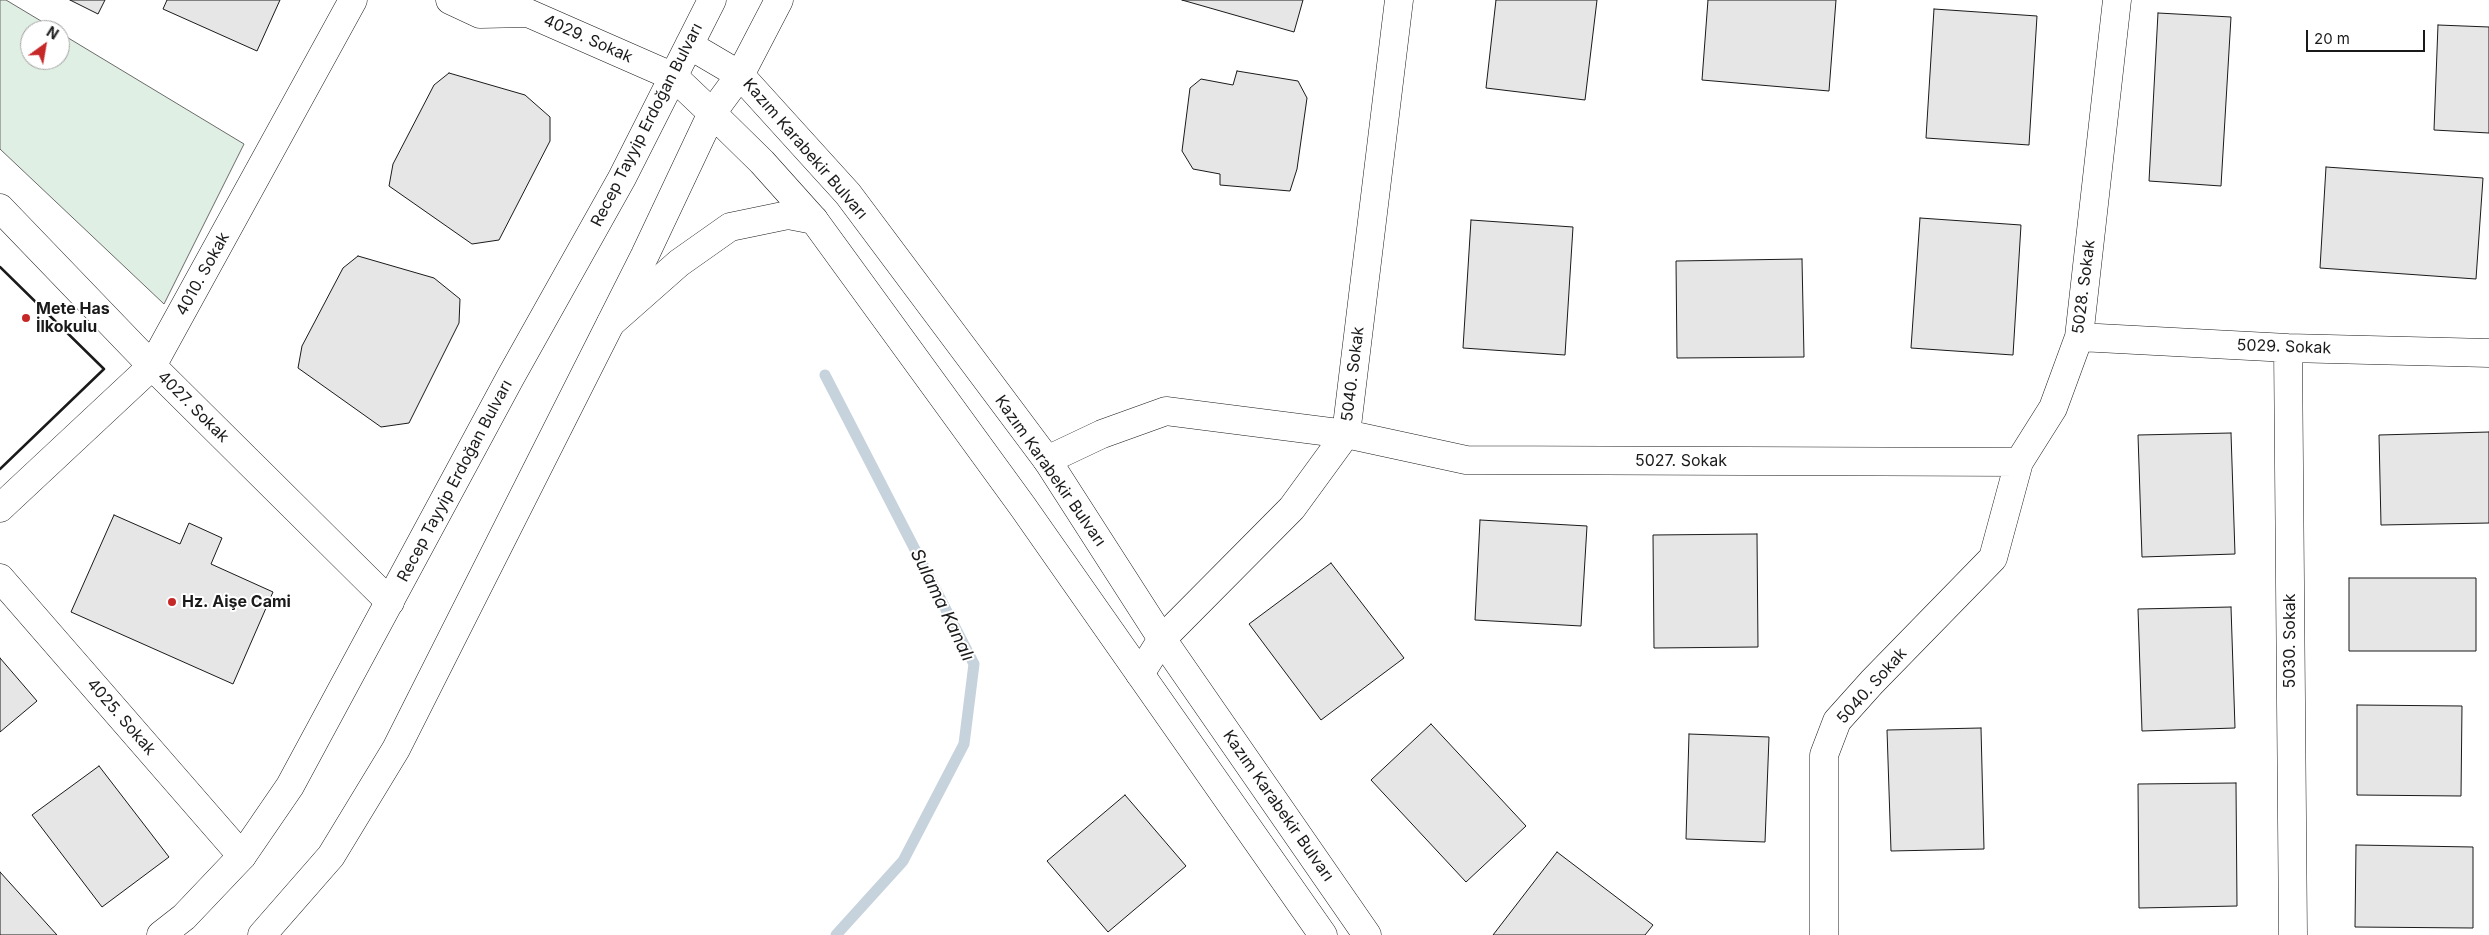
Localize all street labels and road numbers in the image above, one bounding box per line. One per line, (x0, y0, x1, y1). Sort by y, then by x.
street label: 4029. Sokak (541, 11, 635, 67)
street label: Recep Tayyip Erdoğan Bulvarı (587, 20, 707, 230)
street label: Kazım Karabekir Bulvarı (739, 75, 871, 223)
street label: 4010. Sokak (172, 229, 234, 319)
street label: 5028. Sokak (2069, 239, 2099, 335)
street label: 5040. Sokak (1338, 326, 1368, 422)
street label: 5029. Sokak (2236, 336, 2332, 358)
street label: 4027. Sokak (153, 367, 233, 447)
street label: Recep Tayyip Erdoğan Bulvarı (394, 377, 516, 585)
street label: Kazım Karabekir Bulvarı (991, 392, 1109, 550)
street label: 5027. Sokak (1635, 451, 1727, 471)
street label: 5030. Sokak (2280, 594, 2300, 688)
street label: 5040. Sokak (1833, 644, 1911, 728)
street label: 4025. Sokak (83, 675, 159, 759)
street label: Kazım Karabekir Bulvarı (1219, 727, 1337, 885)

